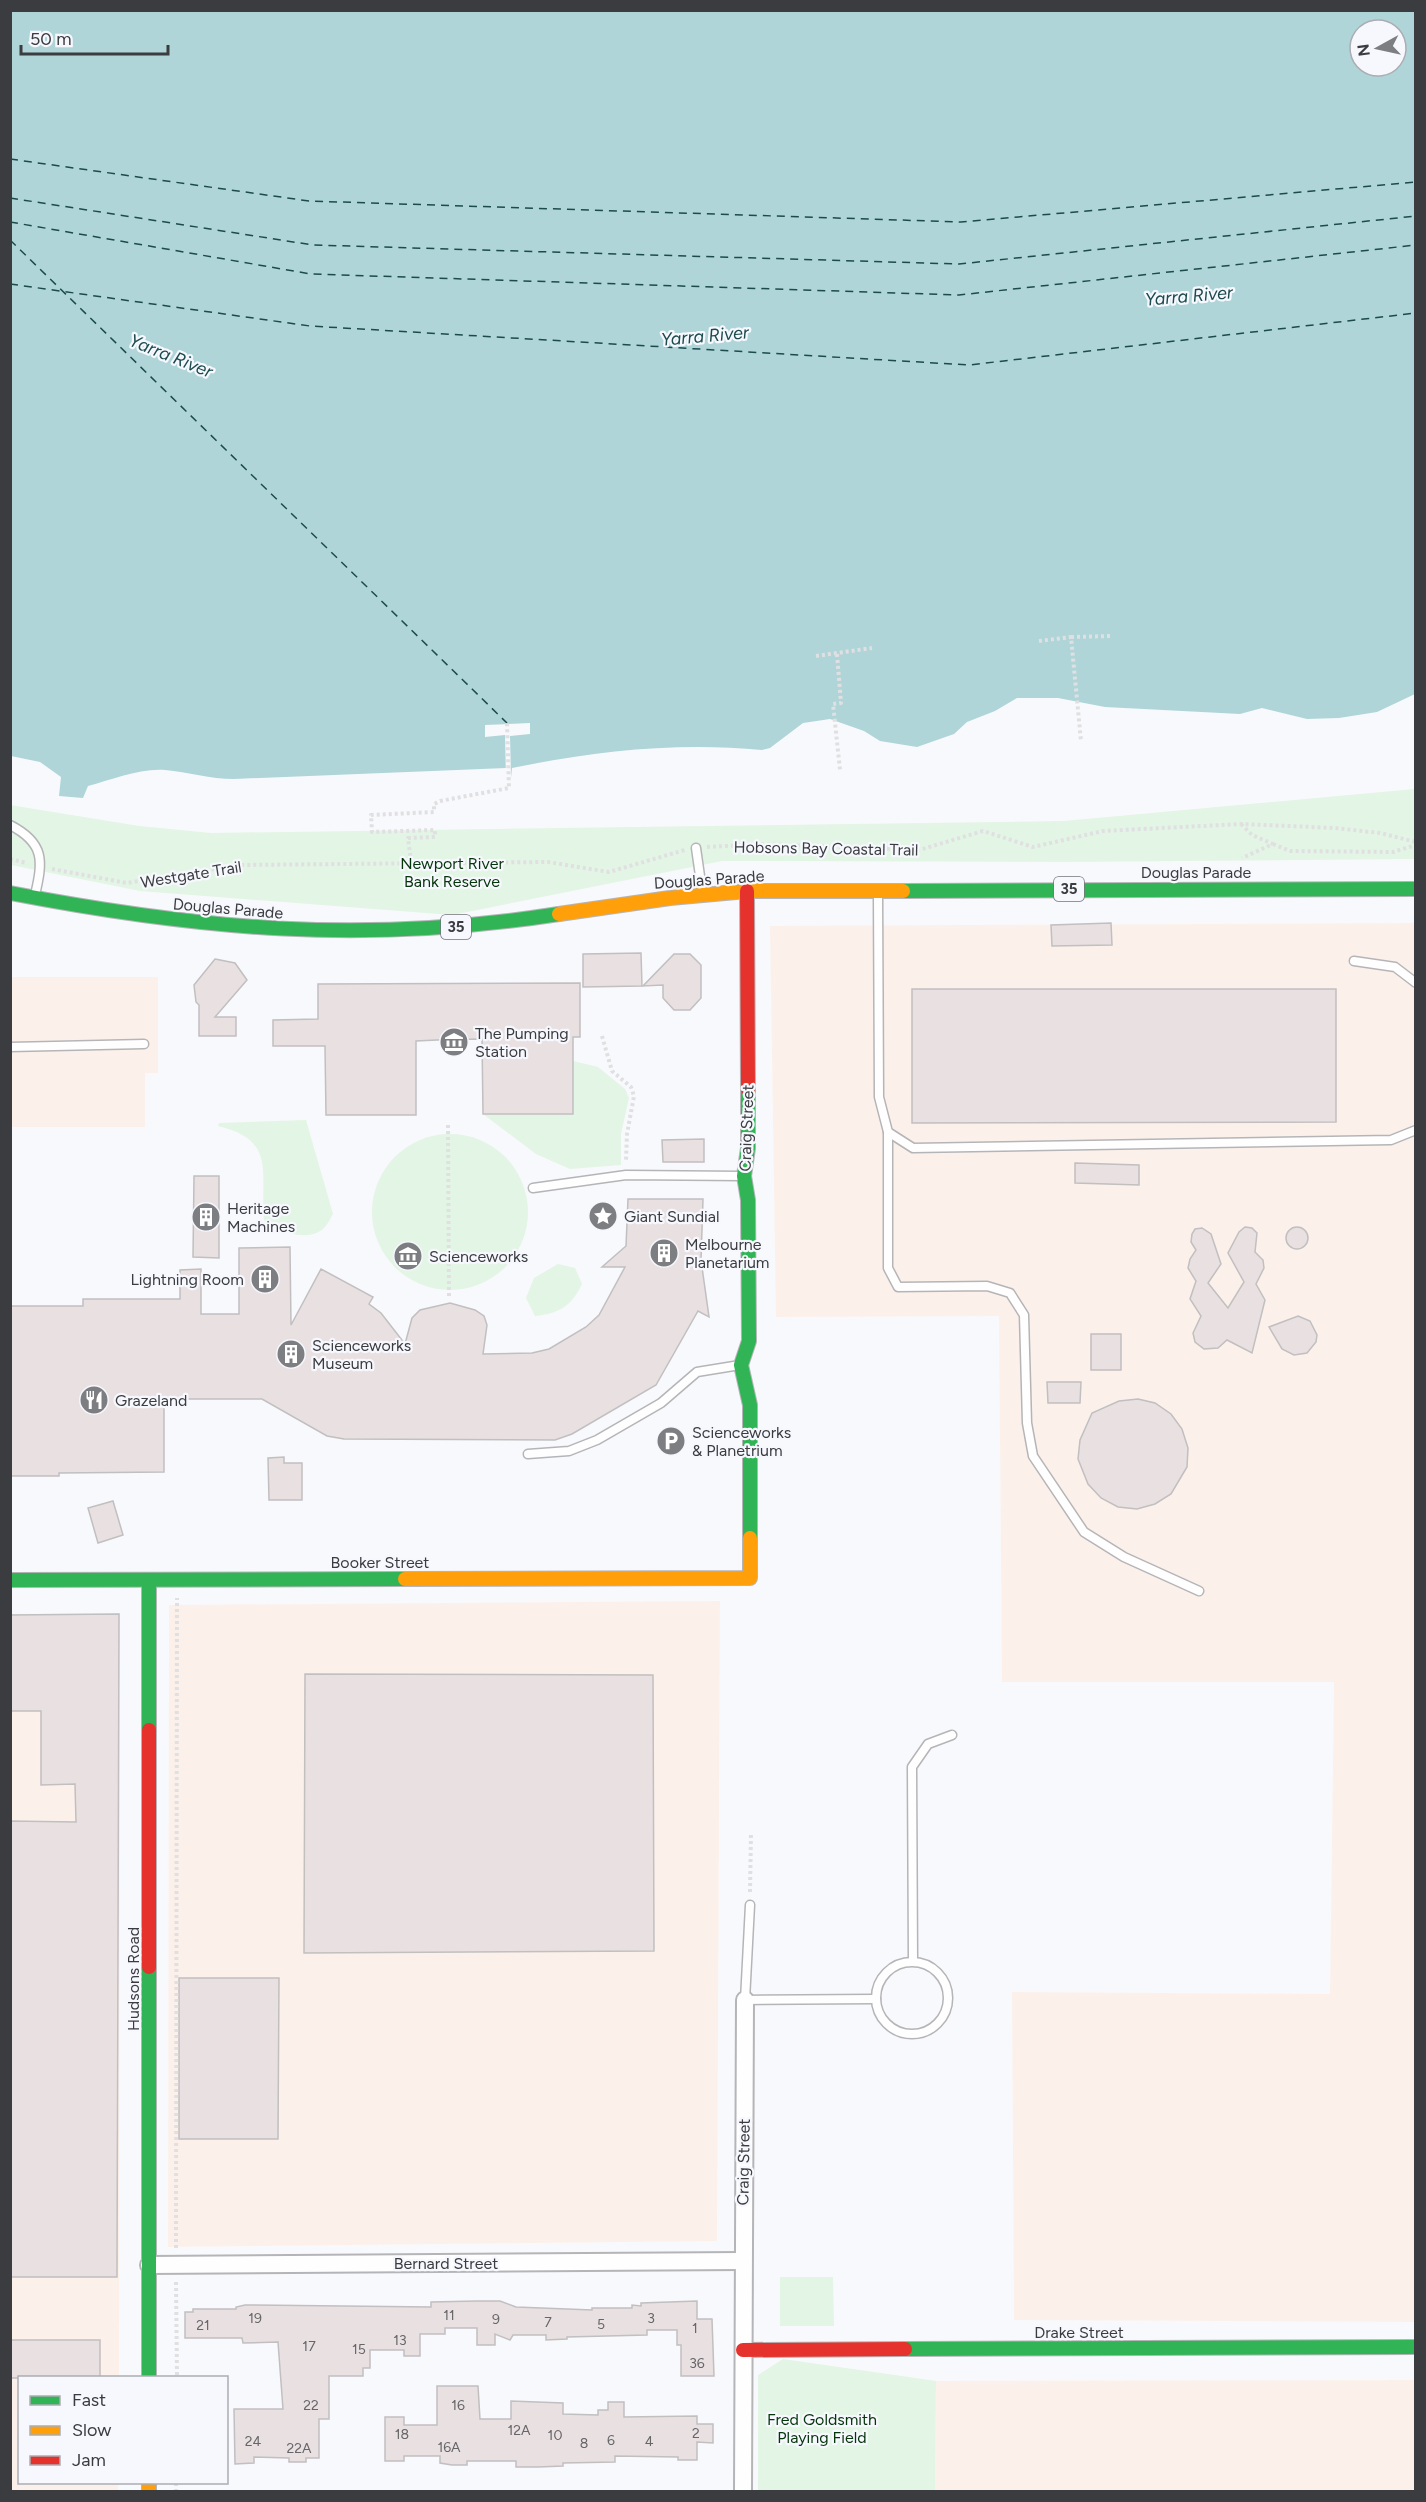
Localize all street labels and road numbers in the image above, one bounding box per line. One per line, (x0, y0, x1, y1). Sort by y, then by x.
street label: Hobsons Bay Coastal Trail (733, 837, 919, 860)
street label: Westgate Trail (139, 857, 243, 892)
street label: Douglas Parade (1141, 863, 1252, 882)
street label: Douglas Parade (653, 866, 765, 893)
road number: 35 (1054, 877, 1084, 901)
street label: Douglas Parade (172, 894, 284, 923)
road number: 35 (441, 915, 471, 939)
street label: Craig Street (735, 1084, 758, 1172)
street label: Booker Street (331, 1553, 429, 1572)
street label: Hudsons Road (124, 1927, 143, 2031)
street label: Craig Street (733, 2118, 754, 2206)
street label: Bernard Street (394, 2254, 498, 2273)
street label: Drake Street (1034, 2323, 1124, 2342)

